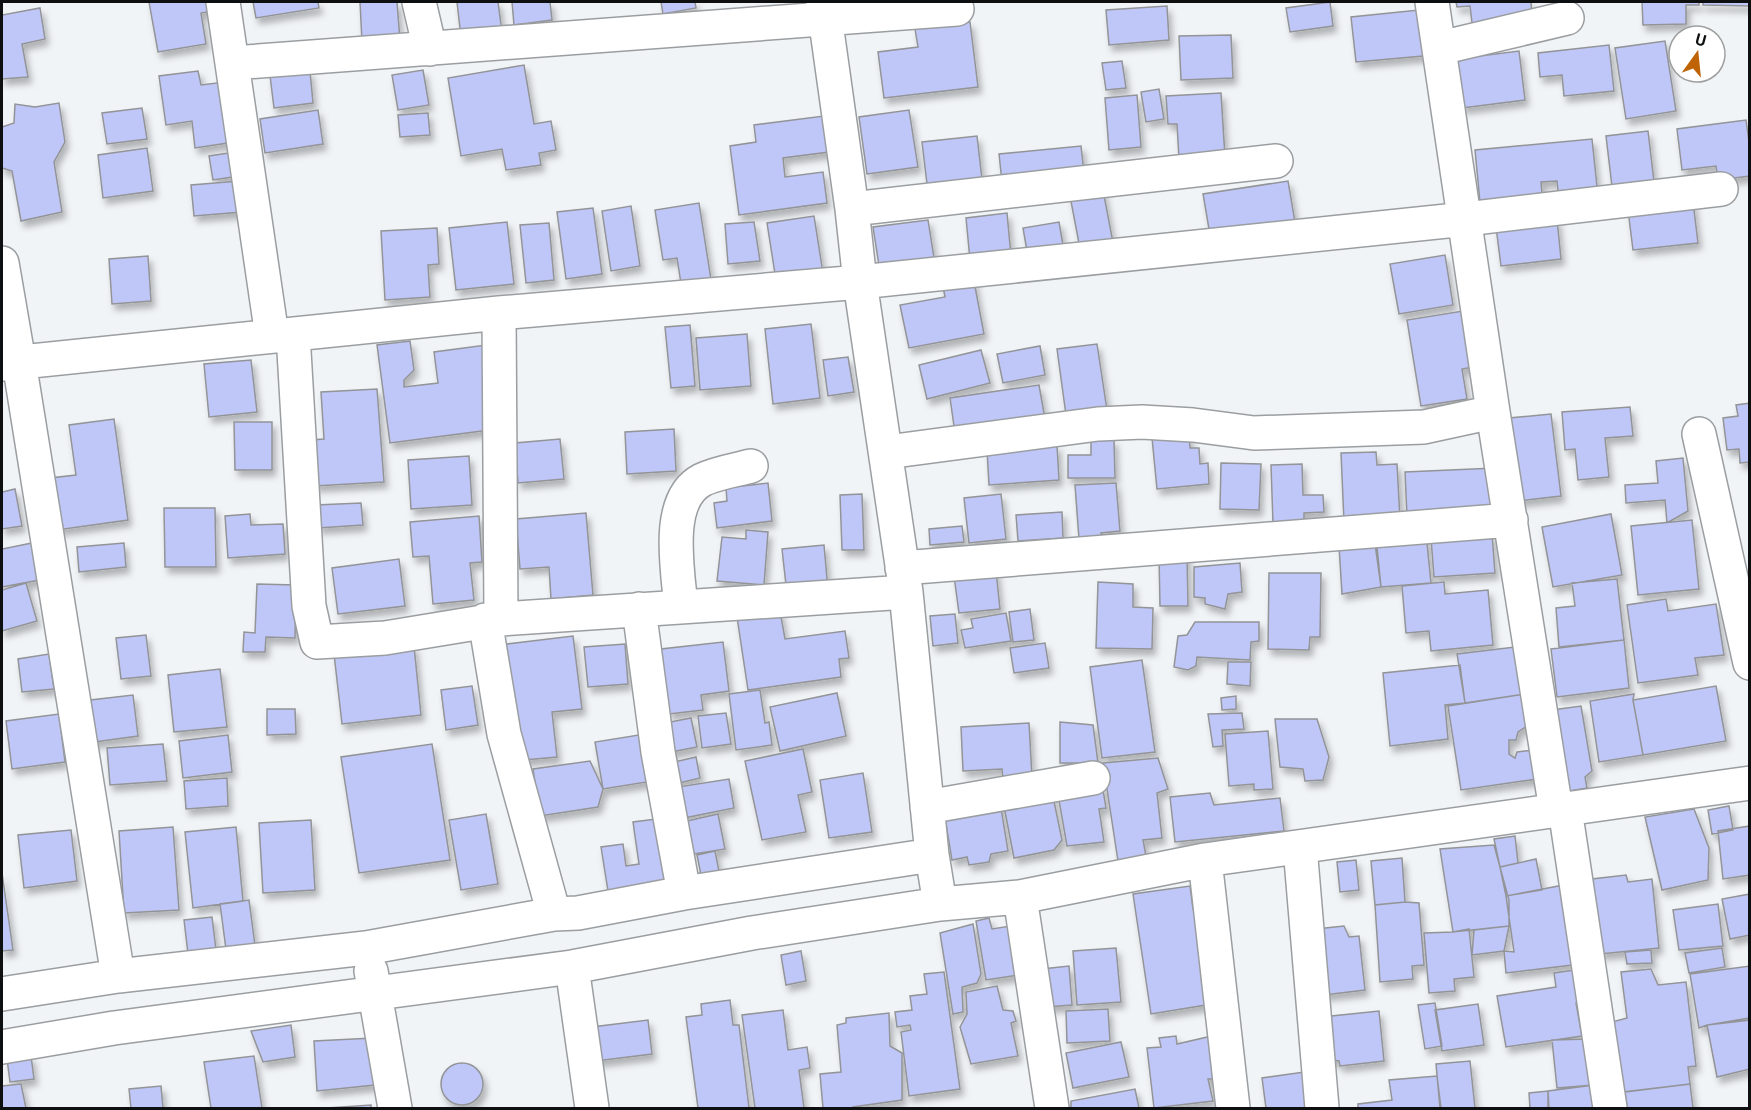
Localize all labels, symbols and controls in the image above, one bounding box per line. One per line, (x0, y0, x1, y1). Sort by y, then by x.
north arrow (1667, 24, 1727, 84)
text: U (1693, 29, 1708, 51)

